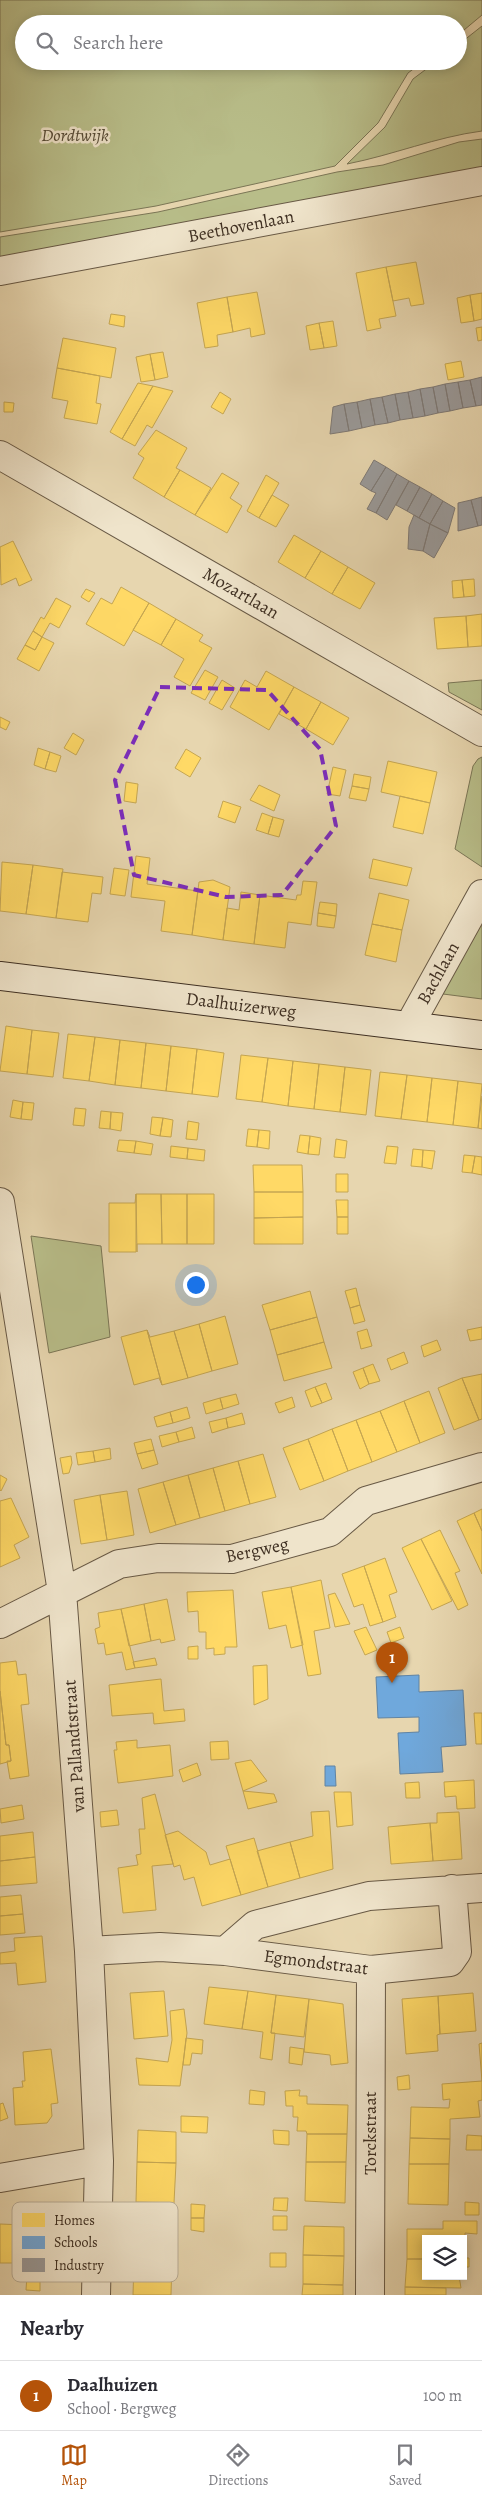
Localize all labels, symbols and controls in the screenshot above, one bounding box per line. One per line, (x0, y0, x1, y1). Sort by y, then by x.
search box (15, 15, 467, 70)
icon: search (33, 29, 61, 57)
text: Search here (73, 30, 163, 56)
park label: Dordtwijk (41, 123, 109, 147)
street label: Beethovenlaan (186, 204, 296, 248)
street label: Mozartlaan (198, 562, 284, 625)
street label: Bachlaan (411, 938, 465, 1008)
street label: Daalhuizerweg (184, 986, 298, 1024)
your location (183, 1272, 209, 1298)
street label: Bergweg (223, 1532, 291, 1568)
pin: 1 (376, 1642, 408, 1683)
street label: van Pallandtstraat (57, 1679, 91, 1814)
street label: Egmondstraat (262, 1944, 370, 1980)
street label: Torckstraat (358, 2091, 382, 2175)
legend (12, 2202, 178, 2282)
text: Homes (54, 2211, 95, 2230)
text: Schools (54, 2233, 98, 2252)
map controls (422, 2235, 467, 2280)
button: layers (422, 2235, 467, 2280)
text: Industry (54, 2256, 104, 2275)
text: Nearby (20, 2314, 83, 2342)
text: Daalhuizen (67, 2372, 158, 2398)
text: 1 (33, 2385, 39, 2407)
text: 100 m (423, 2385, 462, 2407)
text: School · Bergweg (67, 2398, 177, 2420)
tab: Map (60, 2441, 88, 2490)
tab: Directions (208, 2441, 268, 2490)
tab: Saved (389, 2441, 422, 2490)

